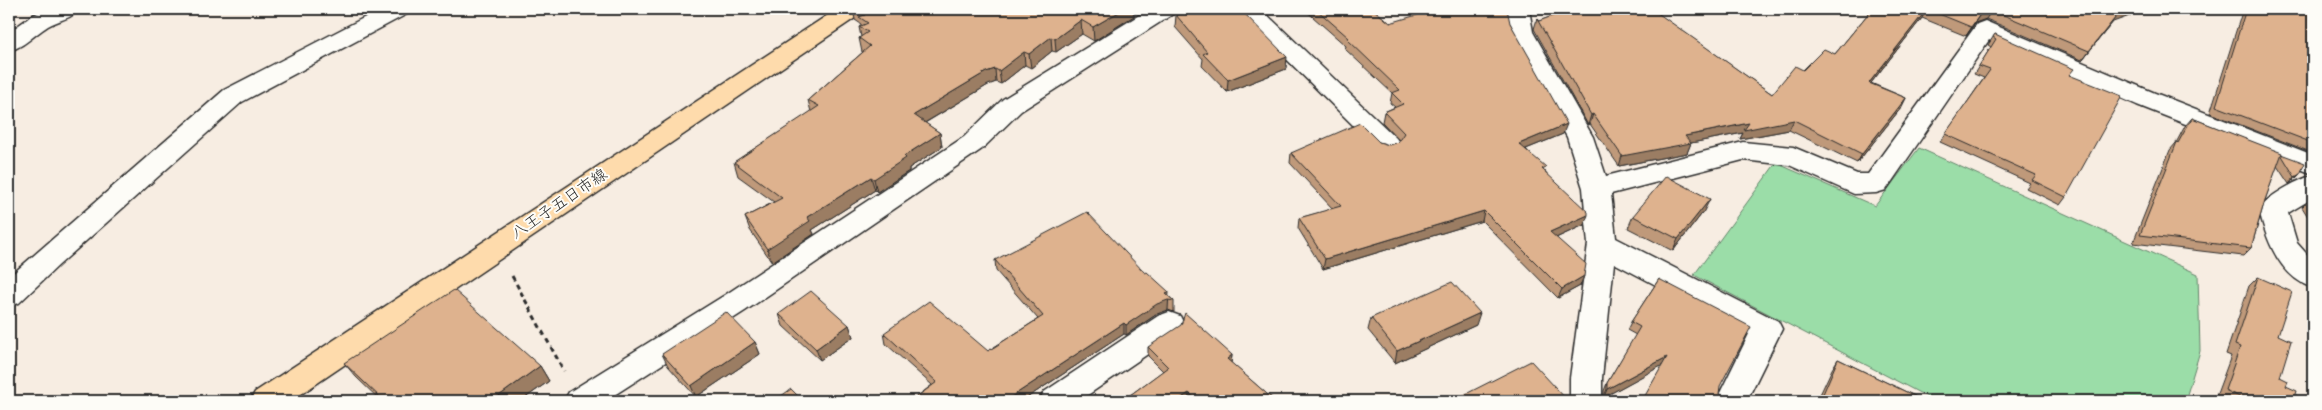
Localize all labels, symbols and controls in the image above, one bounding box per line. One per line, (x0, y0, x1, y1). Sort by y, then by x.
street label: 八王子五日市線 (507, 164, 613, 246)

